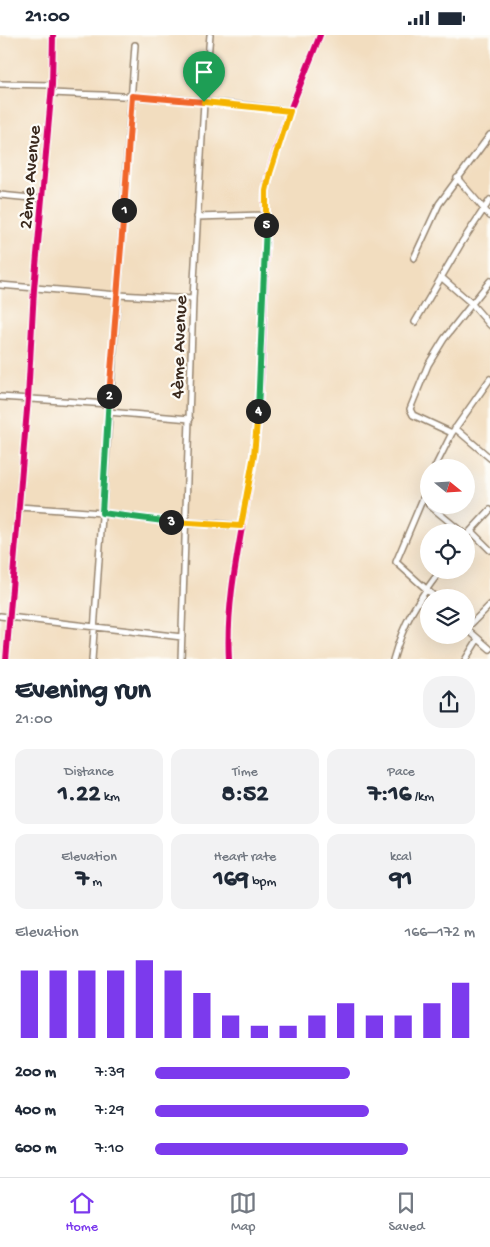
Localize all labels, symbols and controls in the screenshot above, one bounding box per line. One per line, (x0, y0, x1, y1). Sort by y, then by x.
text: 21:00 (25, 6, 70, 29)
pin (183, 51, 225, 102)
icon: arrive (190, 58, 218, 86)
street label: 2ème Avenue (15, 124, 47, 230)
pin: 1 (112, 197, 136, 223)
text: 1 (122, 202, 127, 219)
pin: 5 (254, 213, 278, 237)
text: 5 (263, 217, 270, 234)
street label: 4ème Avenue (167, 295, 194, 399)
pin: 2 (96, 383, 122, 409)
text: 2 (106, 388, 113, 405)
pin: 4 (246, 399, 270, 423)
text: 4 (255, 403, 262, 420)
north arrow (420, 459, 475, 514)
map controls (420, 459, 475, 644)
pin: 3 (158, 509, 184, 535)
text: 3 (168, 514, 175, 531)
button: locate (420, 524, 475, 579)
button: layers (420, 589, 475, 644)
text: Evening run (15, 675, 151, 708)
button: share (423, 676, 475, 728)
text: 21:00 (15, 711, 53, 730)
text: Distance (64, 764, 114, 781)
text: Time (232, 764, 258, 781)
text: Pace (387, 764, 415, 781)
text: 1.22 (58, 781, 100, 810)
text: 8:52 (222, 781, 268, 810)
text: 7:16 (368, 781, 411, 810)
text: km (100, 789, 120, 806)
text: /km (411, 789, 434, 806)
text: Elevation (61, 849, 117, 866)
text: Heart rate (214, 849, 276, 866)
text: kcal (390, 849, 412, 866)
text: 7 (76, 866, 89, 895)
text: 169 (214, 866, 249, 895)
text: 91 (390, 866, 412, 895)
text: m (89, 874, 102, 891)
text: bpm (249, 874, 276, 891)
text: Elevation (15, 924, 79, 943)
text: 166–172 m (405, 924, 475, 943)
text: 200 m (15, 1064, 56, 1083)
text: 7:39 (95, 1064, 125, 1083)
text: 400 m (15, 1102, 56, 1121)
text: 7:29 (95, 1102, 124, 1121)
text: 600 m (15, 1140, 56, 1159)
text: 7:10 (95, 1140, 124, 1159)
tab: Home (66, 1189, 98, 1236)
tab: Map (229, 1189, 257, 1236)
tab: Saved (388, 1189, 424, 1236)

